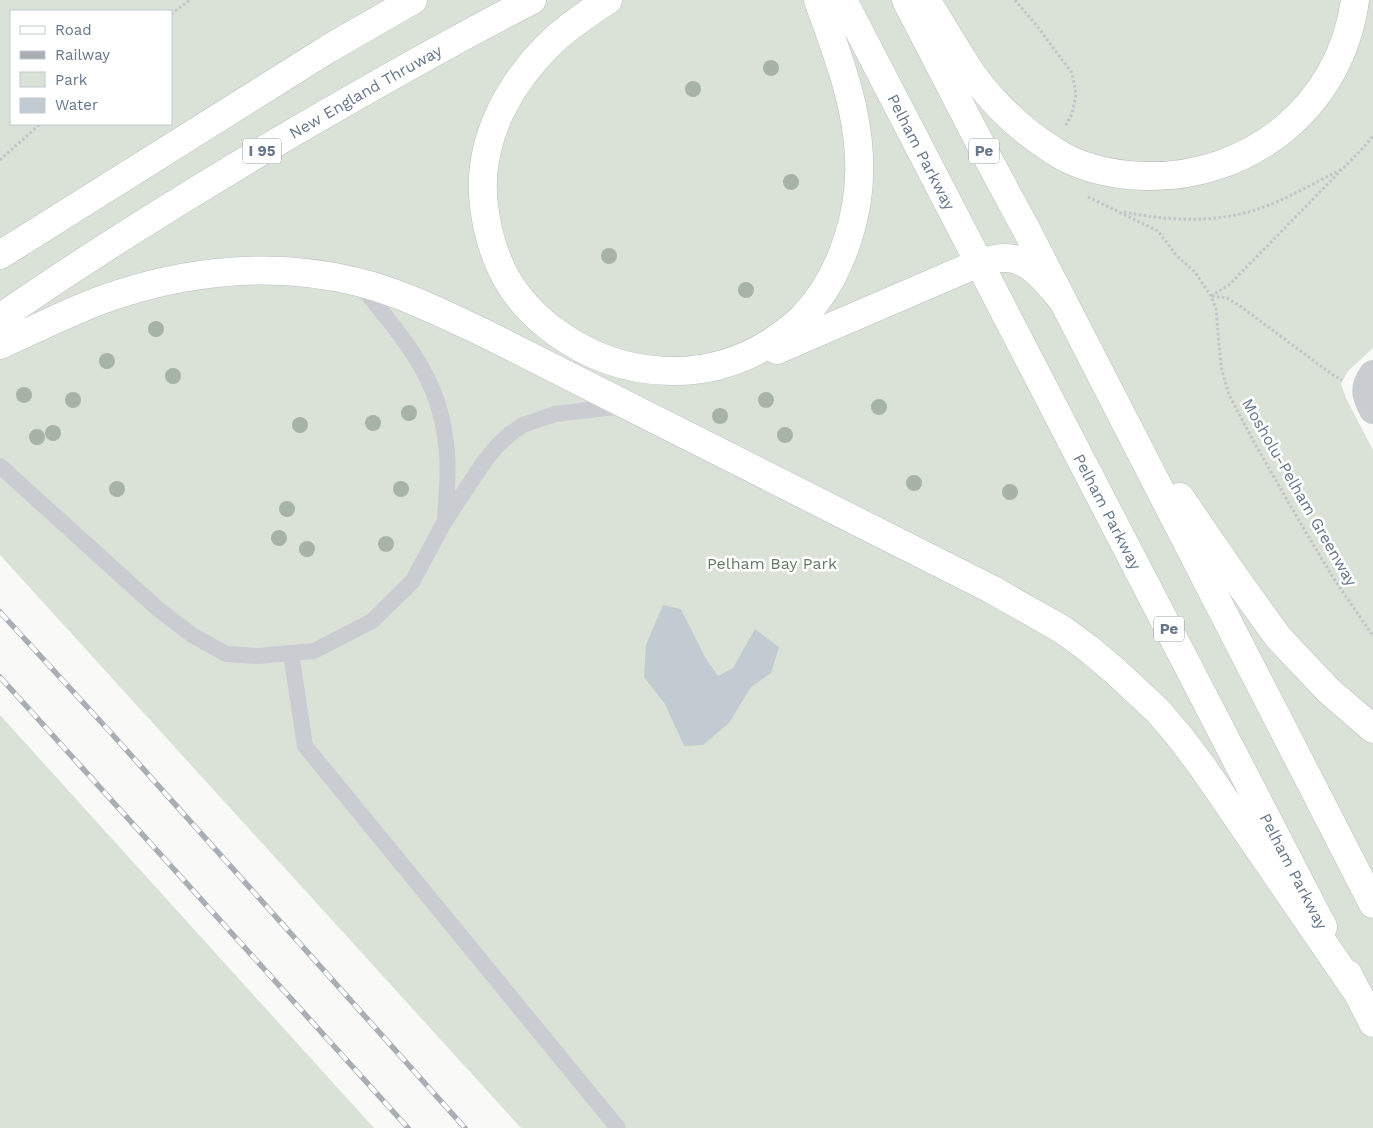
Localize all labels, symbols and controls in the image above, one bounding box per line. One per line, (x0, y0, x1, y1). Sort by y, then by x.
legend (10, 10, 172, 125)
text: Road (55, 21, 92, 39)
street label: New England Thruway (286, 41, 446, 143)
text: Railway (55, 46, 110, 64)
text: Park (55, 71, 88, 89)
street label: Pelham Parkway (883, 91, 959, 214)
text: Water (55, 96, 98, 114)
road number: I 95 (243, 138, 281, 164)
road number: Pe (969, 138, 999, 164)
street label: Mosholu-Pelham Greenway (1238, 395, 1362, 590)
street label: Pelham Parkway (1070, 451, 1146, 574)
park label: Pelham Bay Park (707, 554, 837, 573)
road number: Pe (1154, 616, 1184, 642)
street label: Pelham Parkway (1256, 810, 1332, 933)

